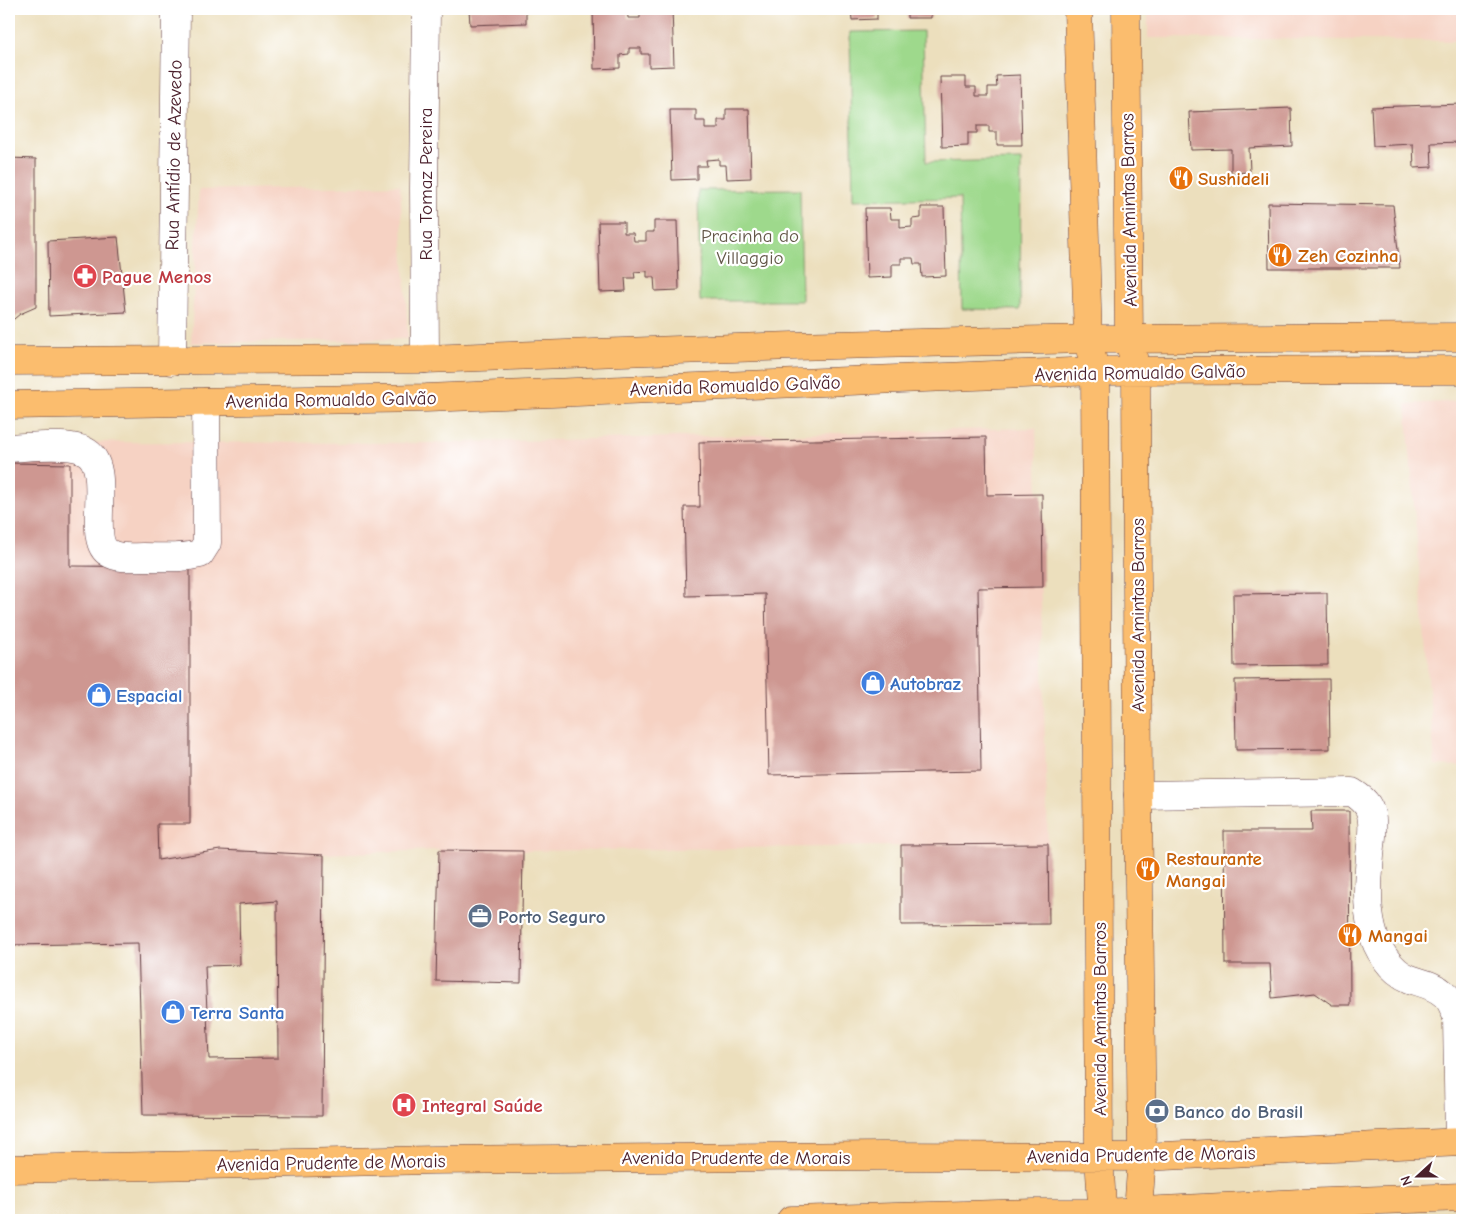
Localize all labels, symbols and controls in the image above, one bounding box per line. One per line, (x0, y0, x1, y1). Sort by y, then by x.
street label: Rua Antídio de Azevedo (161, 59, 187, 251)
street label: Rua Tomaz Pereira (415, 108, 437, 260)
street label: Avenida Amintas Barros (1116, 113, 1142, 307)
restaurant icon: Sushideli (1168, 165, 1194, 191)
place label: Sushideli (1198, 168, 1269, 190)
park label: Pracinha do Villaggio (701, 225, 799, 269)
restaurant icon: Zeh Cozinha (1267, 242, 1293, 268)
place label: Zeh Cozinha (1298, 245, 1399, 267)
pharmacy icon: Pague Menos (72, 263, 98, 289)
place label: Pague Menos (102, 266, 211, 288)
street label: Avenida Romualdo Galvão (1034, 360, 1246, 386)
street label: Avenida Romualdo Galvão (629, 371, 841, 401)
street label: Avenida Romualdo Galvão (225, 387, 437, 413)
street label: Avenida Amintas Barros (1127, 518, 1149, 712)
shop icon: Autobraz (860, 670, 886, 696)
place label: Autobraz (890, 673, 961, 695)
shop icon: Espacial (86, 682, 112, 708)
place label: Espacial (116, 685, 183, 707)
place label: Restaurante Mangai (1166, 848, 1262, 892)
restaurant icon: Restaurante Mangai (1135, 856, 1161, 882)
office icon: Porto Seguro (467, 903, 493, 929)
place label: Porto Seguro (498, 906, 606, 928)
street label: Avenida Amintas Barros (1089, 922, 1111, 1116)
restaurant icon: Mangai (1337, 922, 1363, 948)
place label: Mangai (1368, 925, 1428, 947)
shop icon: Terra Santa (160, 999, 186, 1025)
place label: Terra Santa (190, 1002, 285, 1024)
hospital icon: Integral Saúde (391, 1092, 417, 1118)
place label: Integral Saúde (422, 1095, 543, 1117)
bank icon: Banco do Brasil (1144, 1098, 1170, 1124)
place label: Banco do Brasil (1174, 1101, 1303, 1123)
street label: Avenida Prudente de Morais (1026, 1142, 1256, 1168)
street label: Avenida Prudente de Morais (621, 1147, 851, 1169)
street label: Avenida Prudente de Morais (216, 1150, 446, 1176)
north arrow (1394, 1152, 1444, 1202)
text: N (1397, 1173, 1416, 1188)

